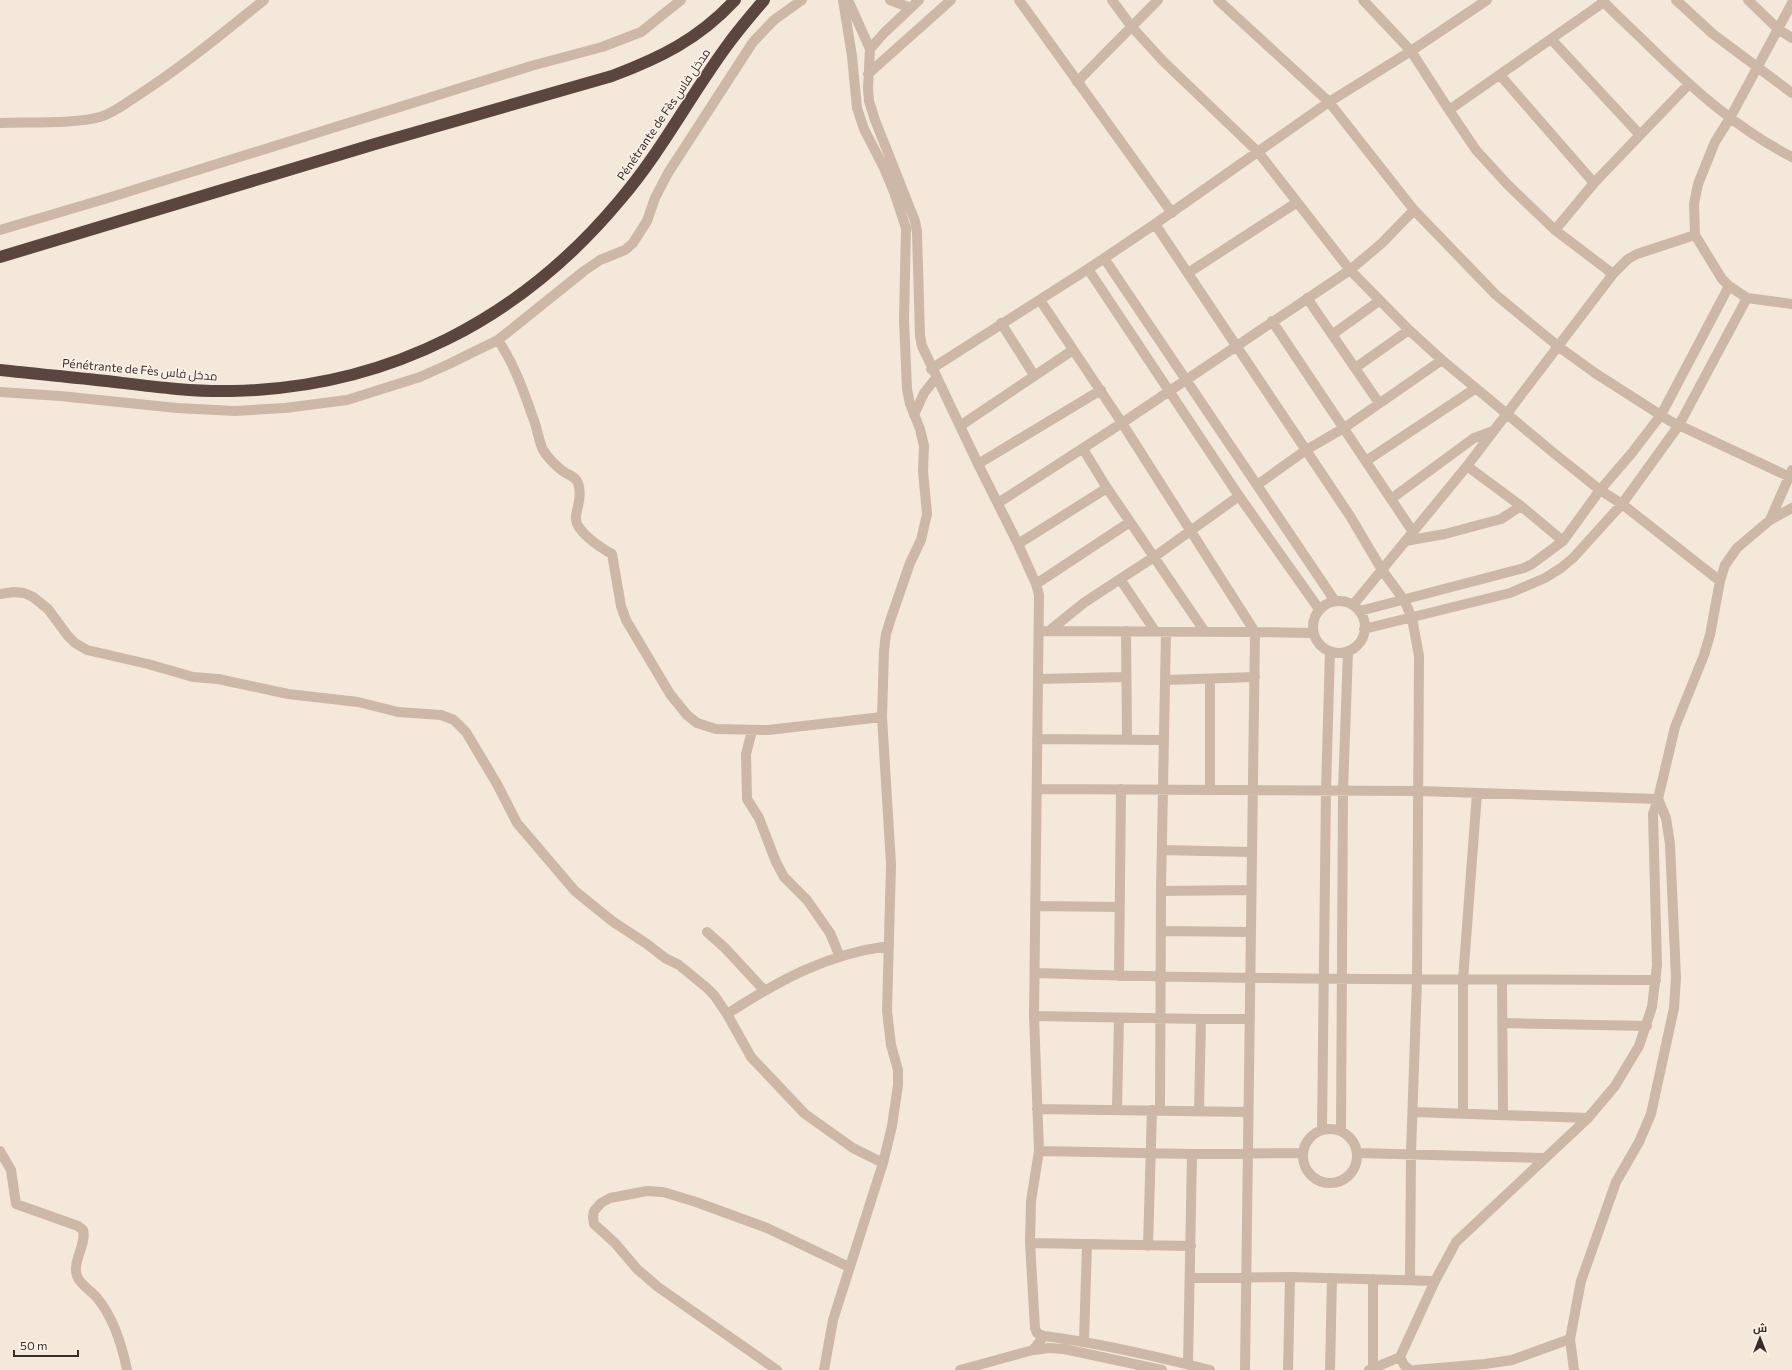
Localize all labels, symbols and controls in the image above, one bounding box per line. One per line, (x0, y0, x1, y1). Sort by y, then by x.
street label: Pénétrante de Fès مدخل فاس (614, 45, 713, 183)
street label: Pénétrante de Fès مدخل فاس (62, 355, 218, 384)
north arrow (1740, 1318, 1780, 1358)
text: ش (1753, 1321, 1767, 1335)
scale bar (14, 1332, 78, 1358)
text: 50 m (20, 1338, 48, 1352)

